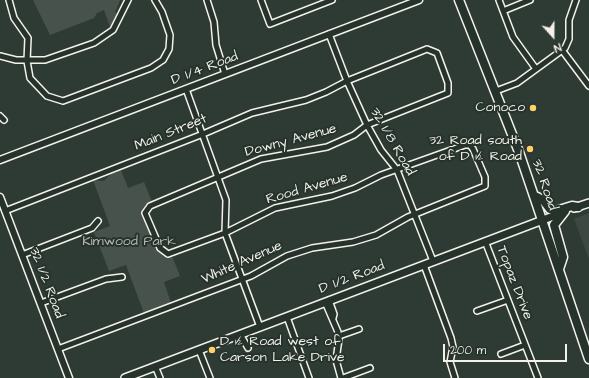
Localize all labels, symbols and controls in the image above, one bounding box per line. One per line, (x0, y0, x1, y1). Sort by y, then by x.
north arrow (533, 16, 573, 56)
text: N (552, 39, 563, 56)
street label: D 1/4 Road (169, 49, 241, 89)
place label: Conoco (476, 100, 525, 116)
marker: Conoco (528, 103, 538, 113)
street label: 32 1/8 Road (366, 105, 418, 179)
street label: Main Street (132, 111, 210, 155)
street label: Downy Avenue (243, 121, 339, 161)
place label: 32 Road south of D ½ Road (429, 133, 522, 166)
marker: 32 Road south of D ½ Road (525, 144, 535, 154)
street label: 32 Road (527, 157, 561, 213)
street label: Rood Avenue (264, 169, 350, 209)
park label: Kimwood Park (82, 234, 176, 250)
street label: White Avenue (199, 238, 285, 288)
street label: Topaz Drive (492, 244, 536, 322)
street label: 32 1/2 Road (25, 245, 67, 321)
street label: D 1/2 Road (317, 258, 387, 298)
place label: D ½ Road west of Carson Lake Drive (220, 334, 345, 366)
scale bar (445, 336, 569, 362)
text: 200 m (450, 342, 486, 359)
marker: D ½ Road west of Carson Lake Drive (207, 345, 217, 355)

